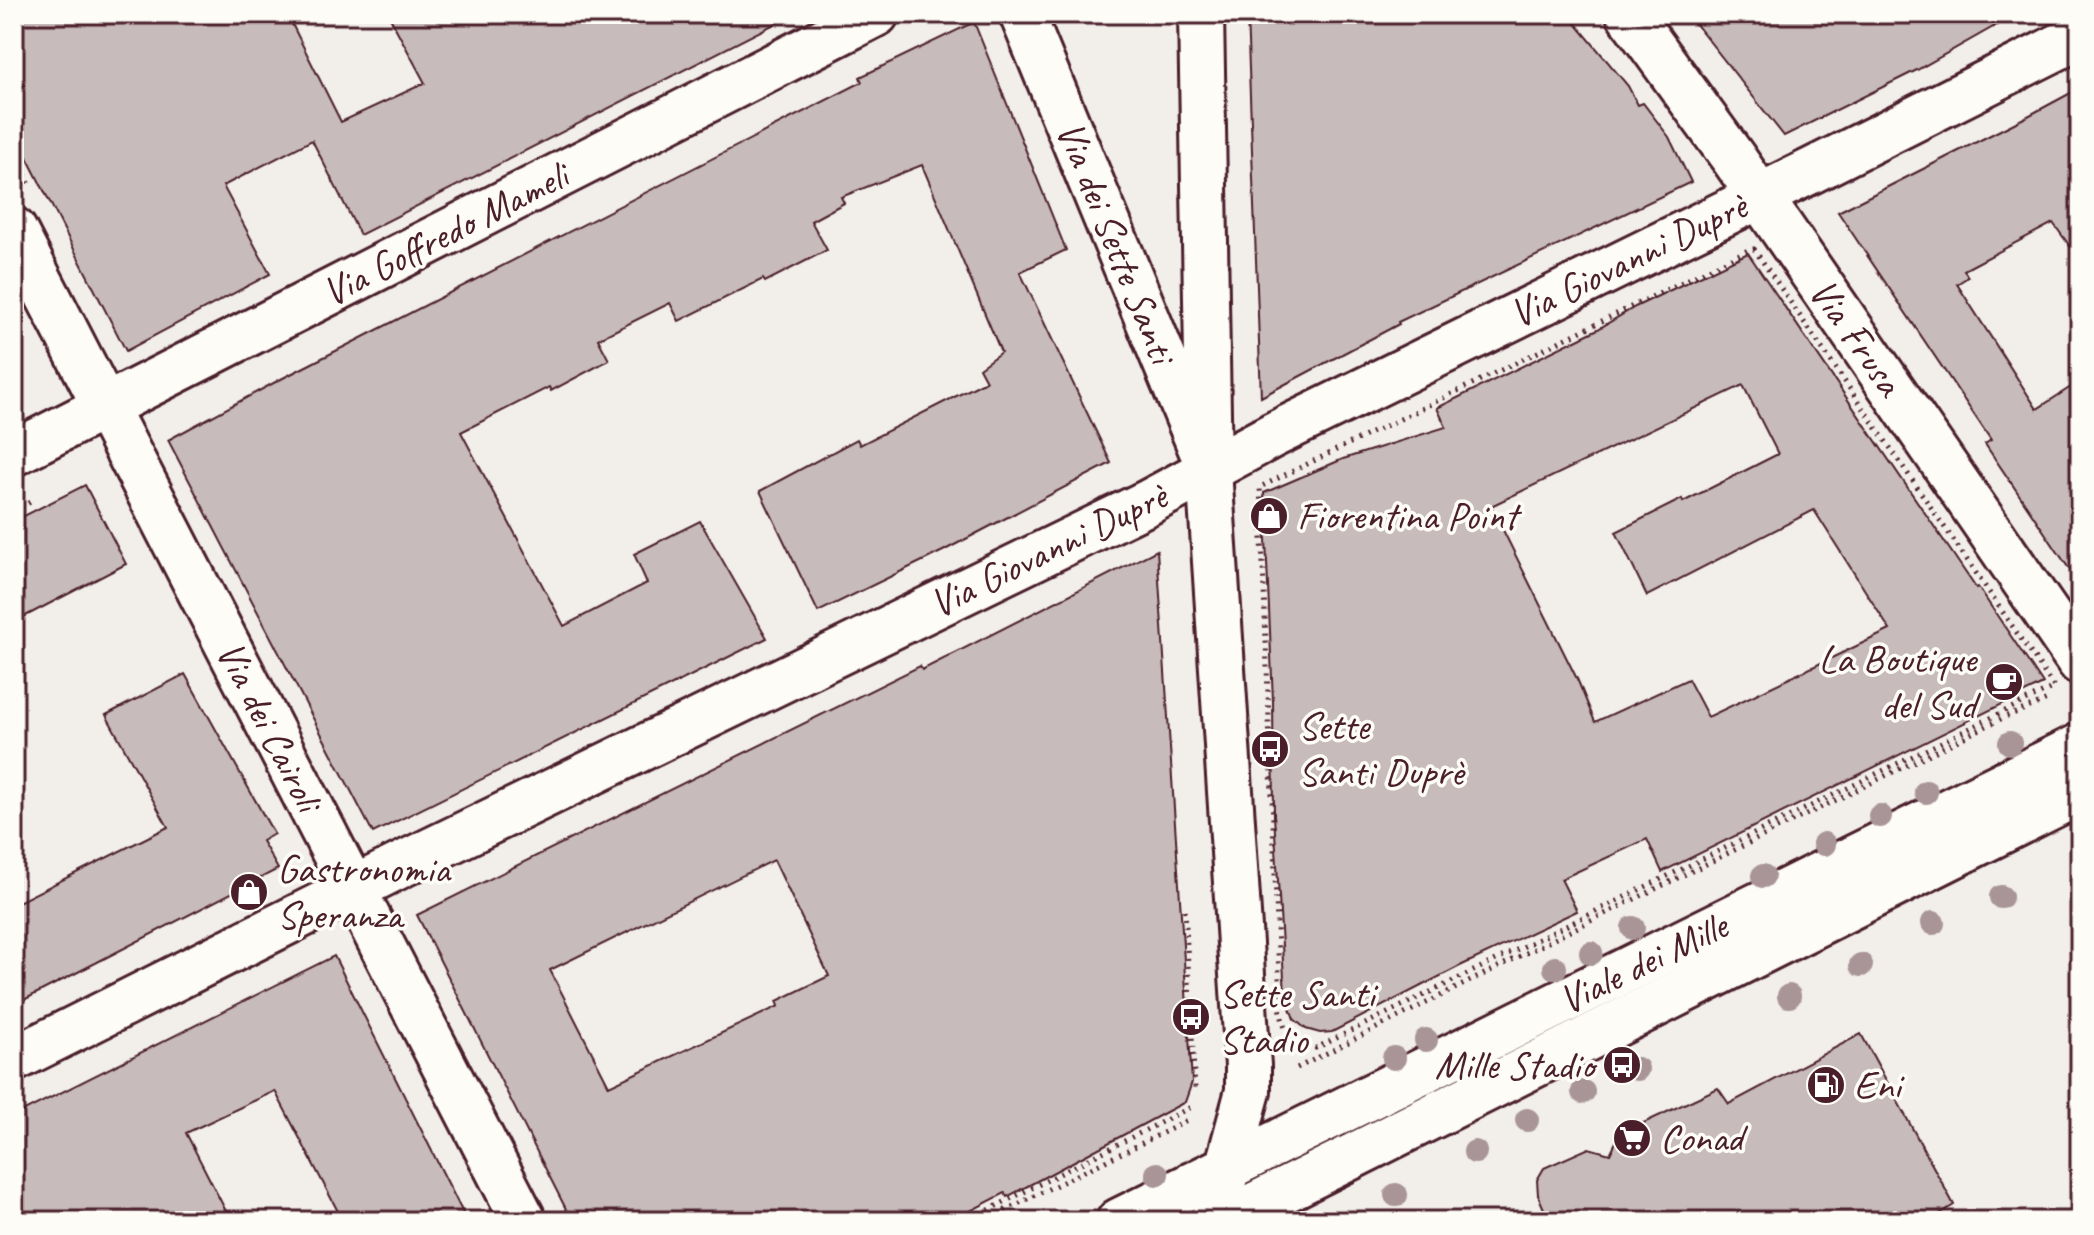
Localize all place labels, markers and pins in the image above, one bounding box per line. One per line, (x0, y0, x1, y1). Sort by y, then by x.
place label: Fiorentina Point (1297, 491, 1523, 541)
shop icon: Fiorentina Point (1248, 495, 1290, 537)
place label: La Boutique del Sud (1819, 634, 1981, 730)
cafe icon: La Boutique del Sud (1983, 661, 2025, 703)
place label: Sette Santi Duprè (1298, 701, 1466, 797)
bus stop icon: Sette Santi Duprè (1249, 728, 1291, 770)
place label: Gastronomia Speranza (277, 844, 452, 940)
shop icon: Gastronomia Speranza (228, 871, 270, 913)
place label: Sette Santi Stadio (1219, 969, 1379, 1065)
bus stop icon: Sette Santi Stadio (1170, 996, 1212, 1038)
place label: Mille Stadio (1435, 1040, 1598, 1090)
bus stop icon: Mille Stadio (1601, 1044, 1643, 1086)
place label: Eni (1854, 1060, 1905, 1110)
fuel station icon: Eni (1805, 1064, 1847, 1106)
place label: Conad (1660, 1113, 1749, 1163)
supermarket icon: Conad (1611, 1117, 1653, 1159)

